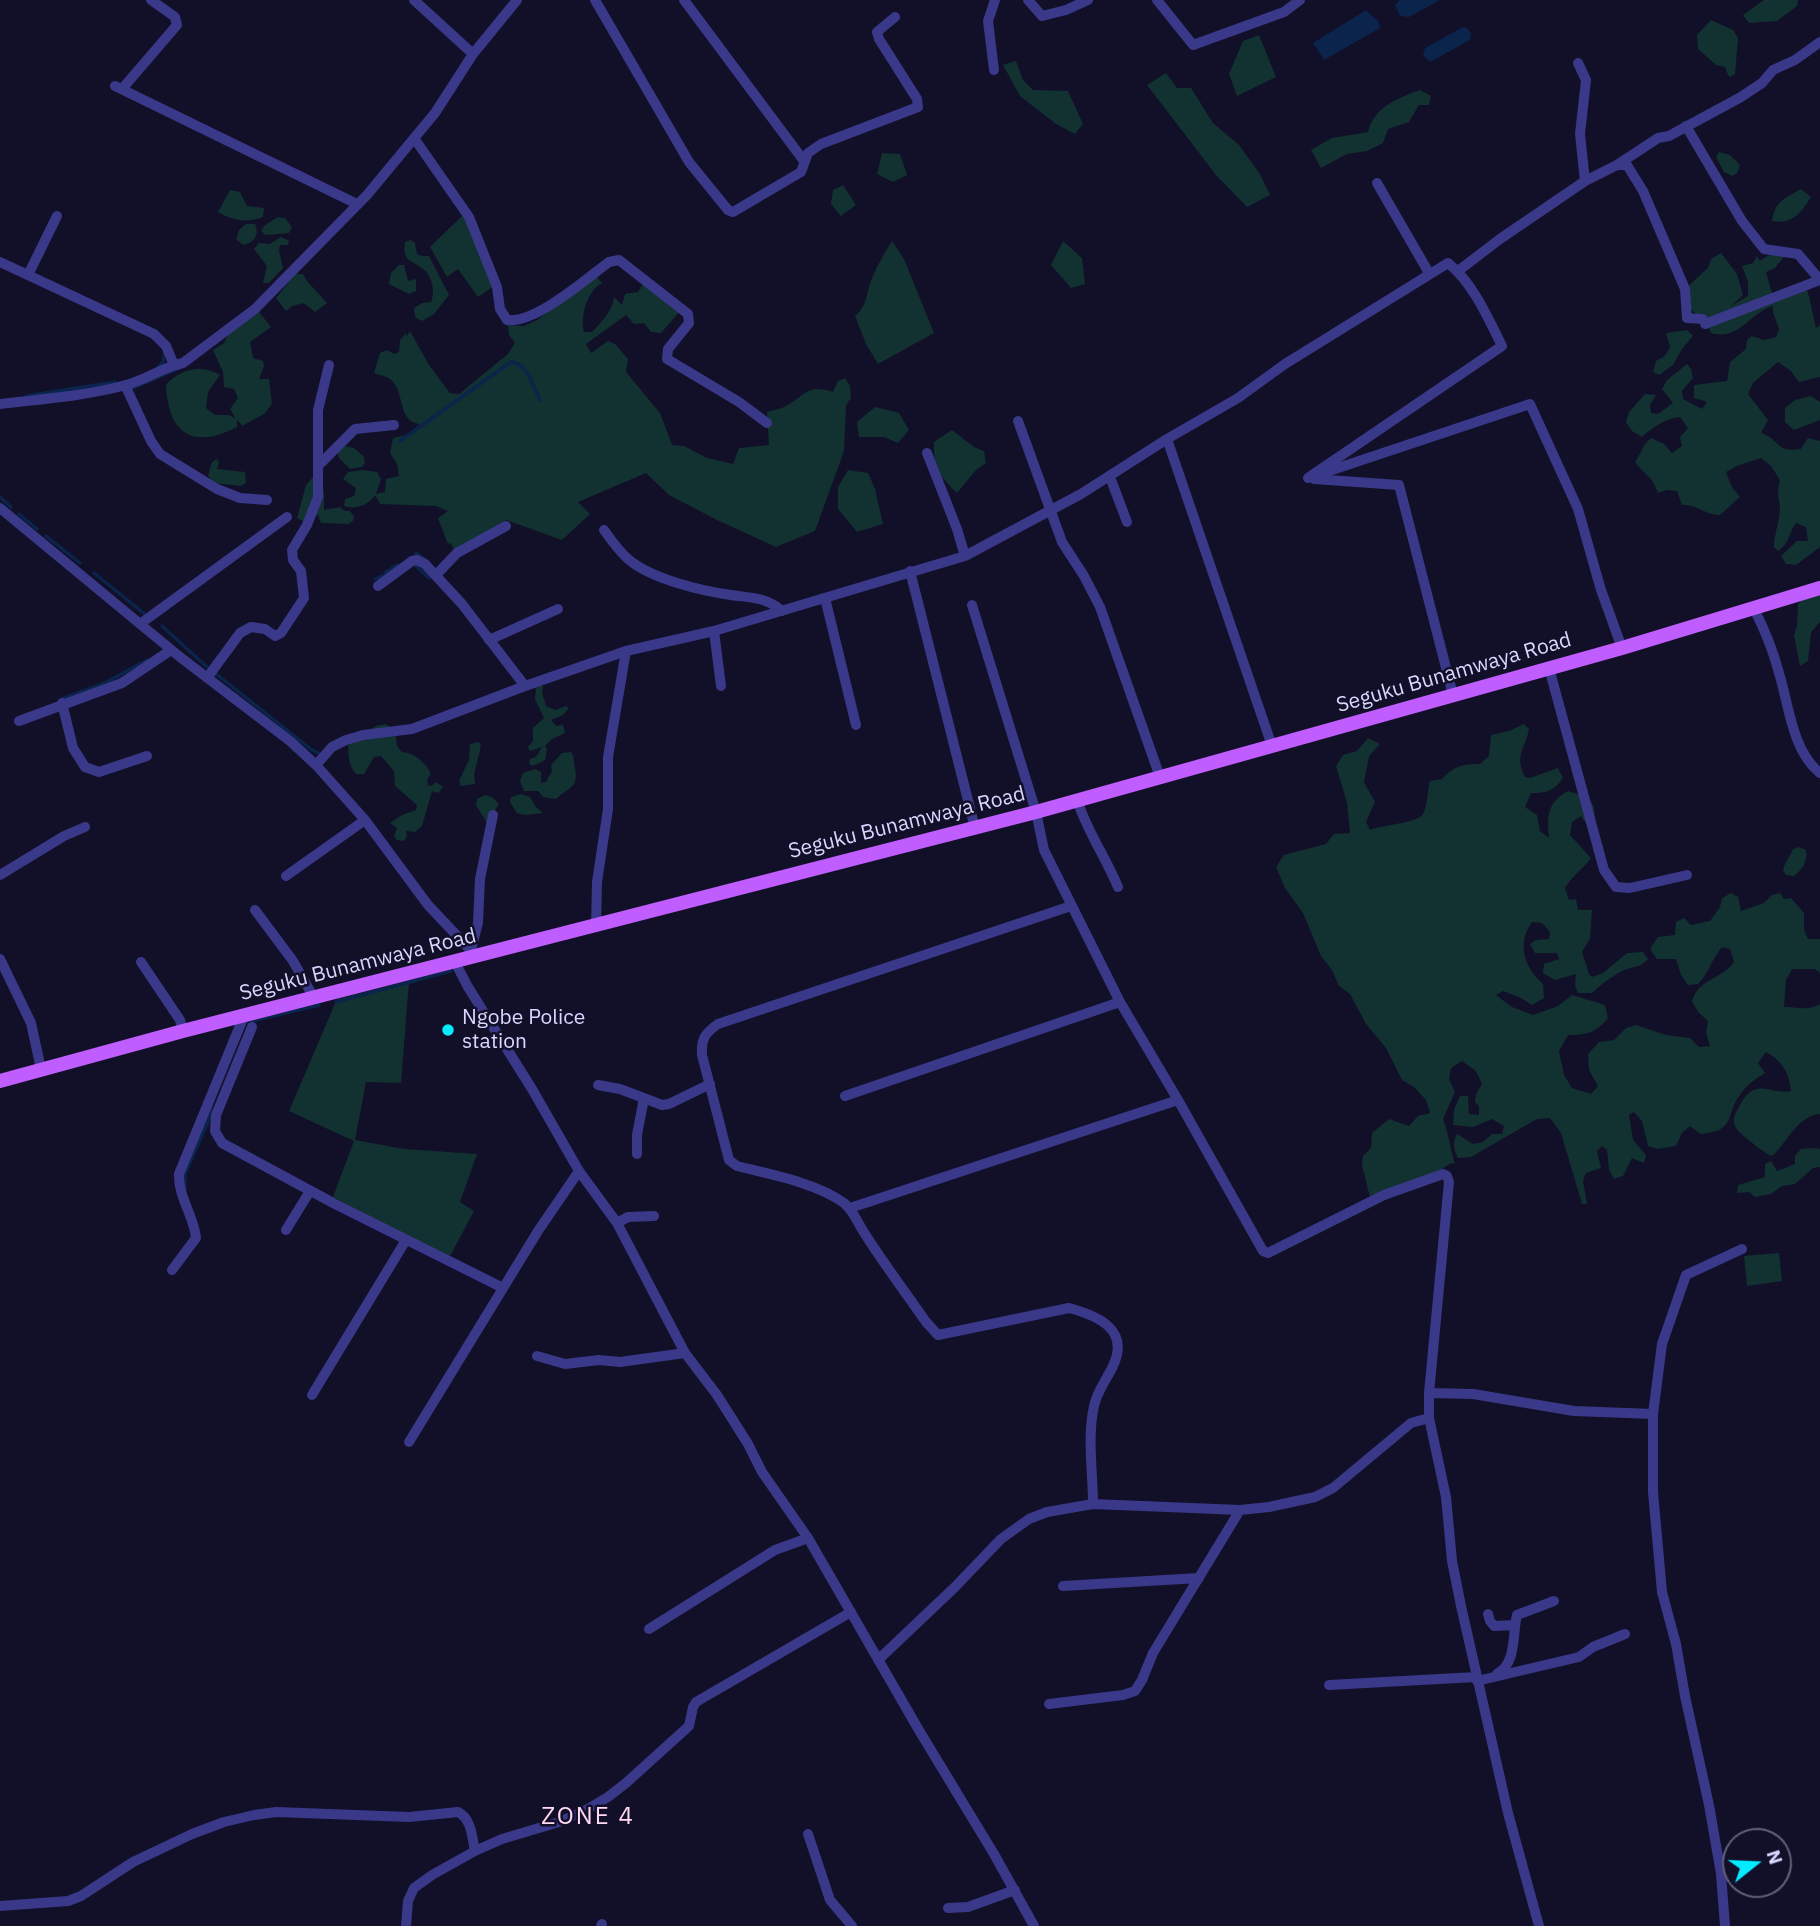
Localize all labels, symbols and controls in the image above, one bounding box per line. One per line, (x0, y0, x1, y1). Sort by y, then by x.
street label: Seguku Bunamwaya Road (1334, 627, 1574, 719)
street label: Seguku Bunamwaya Road (786, 781, 1028, 865)
street label: Seguku Bunamwaya Road (237, 923, 479, 1007)
place label: Ngobe Police station (462, 1005, 585, 1055)
marker: Ngobe Police station (440, 1022, 456, 1038)
district label: ZONE 4 (542, 1803, 634, 1831)
north arrow (1722, 1828, 1792, 1898)
text: N (1762, 1847, 1789, 1867)

